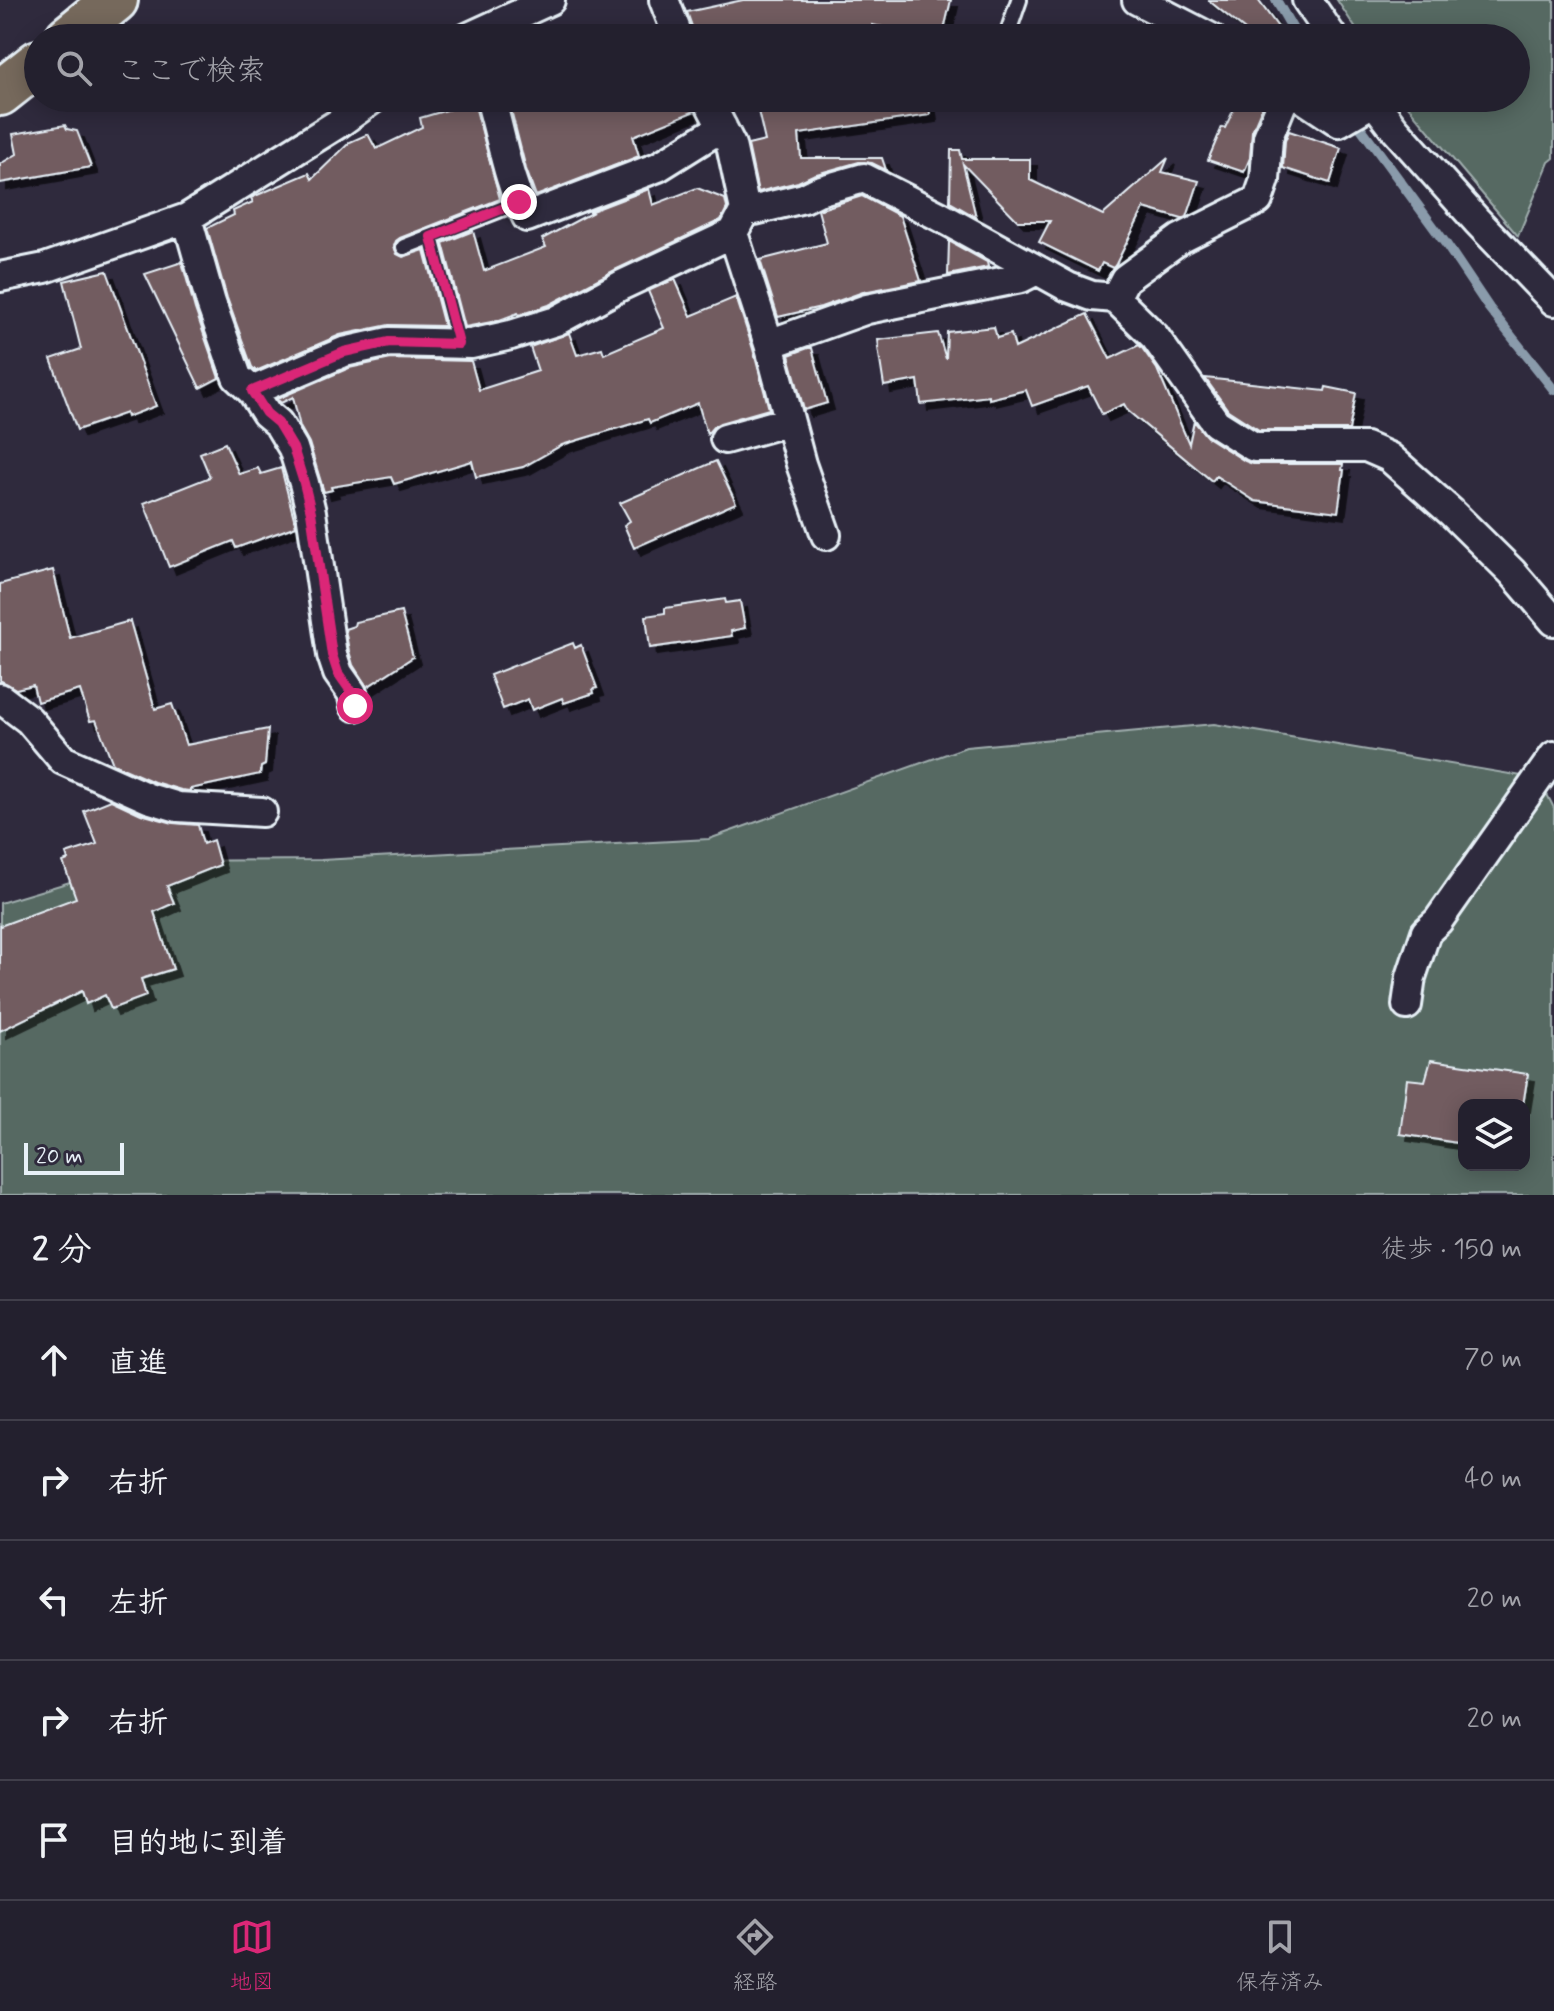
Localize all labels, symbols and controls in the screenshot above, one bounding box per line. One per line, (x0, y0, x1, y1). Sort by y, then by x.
search box (24, 24, 1530, 112)
icon: search (52, 46, 96, 90)
text: ここで検索 (116, 52, 266, 91)
route end (501, 184, 537, 220)
route start (337, 688, 373, 724)
map controls (1458, 1099, 1530, 1171)
button: layers (1458, 1099, 1530, 1171)
scale bar (24, 1139, 124, 1175)
text: 20 m (36, 1143, 83, 1171)
text: 2 分 (32, 1228, 92, 1273)
text: 徒歩 · 150 m (1381, 1233, 1522, 1267)
icon: ahead (32, 1338, 76, 1382)
text: 70 m (1464, 1343, 1522, 1377)
text: 直進 (108, 1344, 168, 1383)
icon: right (32, 1458, 76, 1502)
text: 40 m (1464, 1463, 1522, 1497)
text: 右折 (108, 1464, 168, 1503)
icon: left (32, 1578, 76, 1622)
text: 20 m (1467, 1583, 1522, 1617)
text: 左折 (108, 1584, 168, 1623)
icon: right (32, 1698, 76, 1742)
text: 20 m (1467, 1703, 1522, 1737)
text: 右折 (108, 1704, 168, 1743)
icon: arrive (32, 1818, 76, 1862)
text: 目的地に到着 (108, 1824, 288, 1863)
tab: 地図 (230, 1915, 274, 1997)
tab: 経路 (733, 1915, 777, 1997)
tab: 保存済み (1236, 1915, 1324, 1997)

